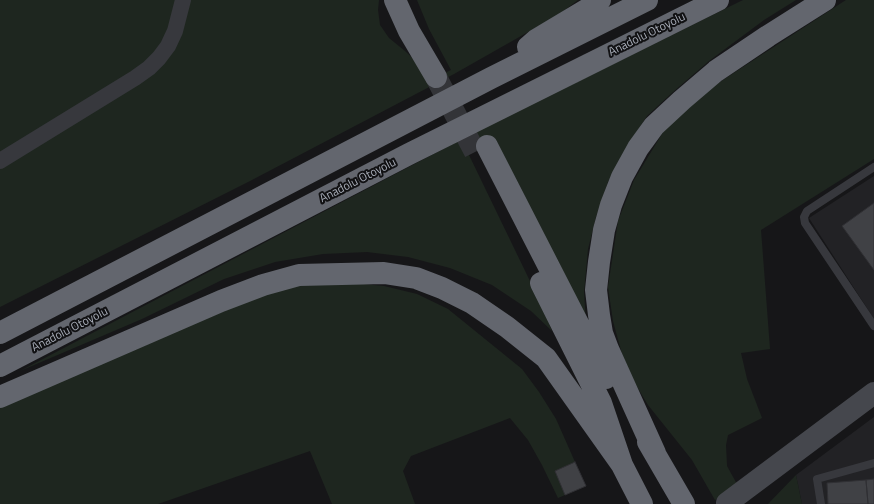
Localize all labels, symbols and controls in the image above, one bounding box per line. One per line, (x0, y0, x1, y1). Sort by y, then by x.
street label: Anadolu Otoyolu (606, 10, 688, 60)
street label: Anadolu Otoyolu (317, 156, 399, 206)
street label: Anadolu Otoyolu (29, 305, 111, 355)

